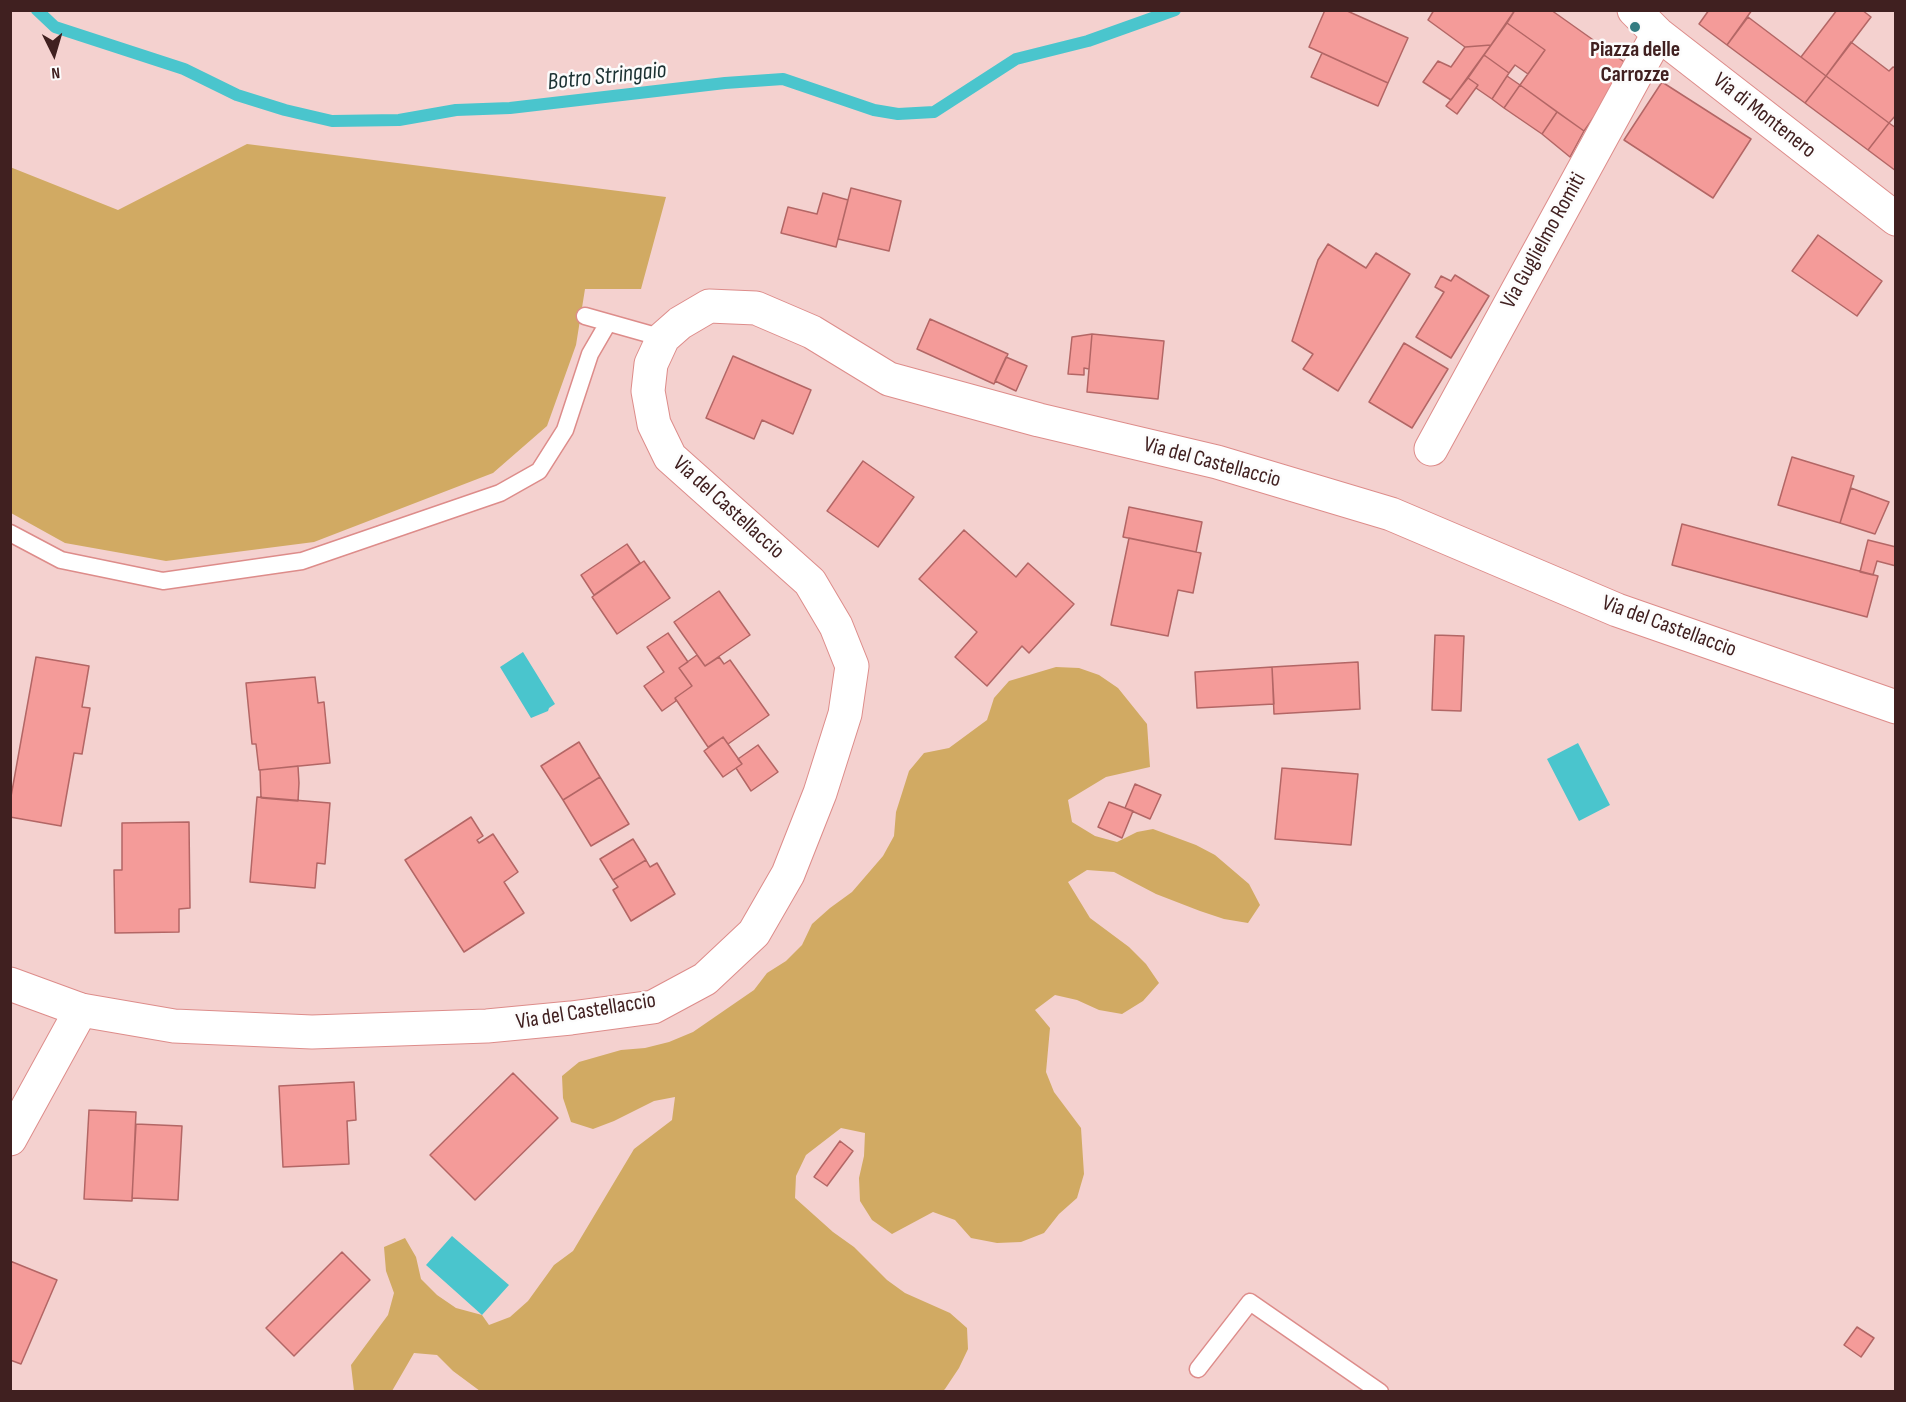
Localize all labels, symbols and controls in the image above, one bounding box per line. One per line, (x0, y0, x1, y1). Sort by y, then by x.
marker: Piazza delle Carrozze (1628, 20, 1642, 34)
north arrow (24, 24, 84, 84)
place label: Piazza delle Carrozze (1590, 37, 1680, 88)
water label: Botro Stringaio (546, 56, 668, 98)
text: N (51, 63, 61, 82)
street label: Via di Montenero (1707, 68, 1821, 164)
street label: Via Guglielmo Romiti (1496, 168, 1592, 314)
street label: Via del Castellaccio (1140, 432, 1284, 494)
street label: Via del Castellaccio (667, 451, 789, 565)
street label: Via del Castellaccio (1598, 590, 1740, 664)
street label: Via del Castellaccio (514, 988, 658, 1036)

